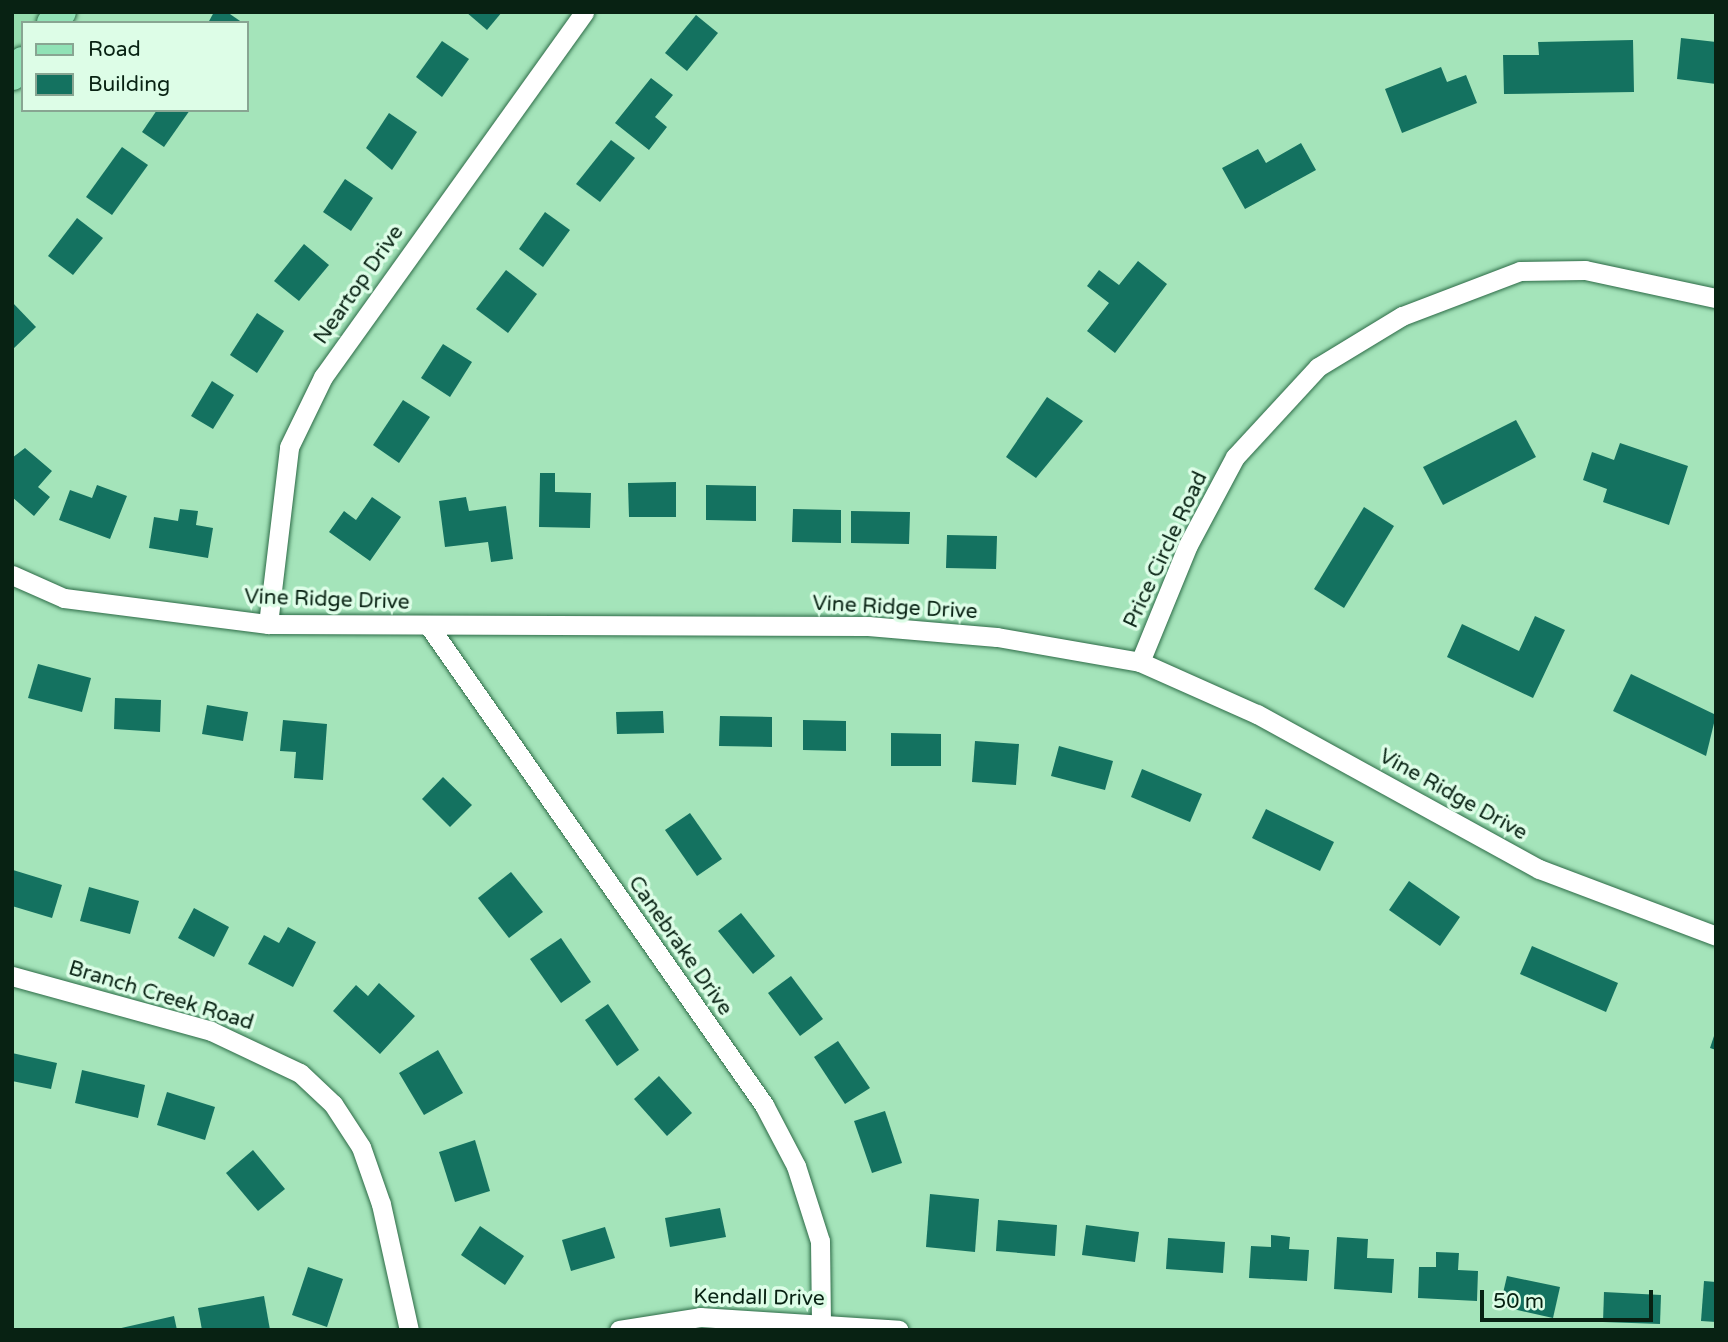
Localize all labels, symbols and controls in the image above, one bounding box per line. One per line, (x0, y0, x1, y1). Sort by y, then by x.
legend (21, 21, 248, 112)
text: Road (88, 37, 141, 62)
text: Building (88, 72, 170, 97)
street label: Neartop Drive (309, 221, 409, 349)
street label: Price Circle Road (1119, 468, 1213, 632)
street label: Vine Ridge Drive (244, 585, 410, 615)
street label: Vine Ridge Drive (812, 591, 978, 625)
street label: Vine Ridge Drive (1375, 744, 1531, 846)
street label: Canebrake Drive (623, 871, 737, 1021)
street label: Branch Creek Road (65, 956, 257, 1036)
scale bar (1483, 1276, 1656, 1320)
street label: Kendall Drive (693, 1284, 825, 1312)
text: 50 m (1493, 1289, 1544, 1314)

